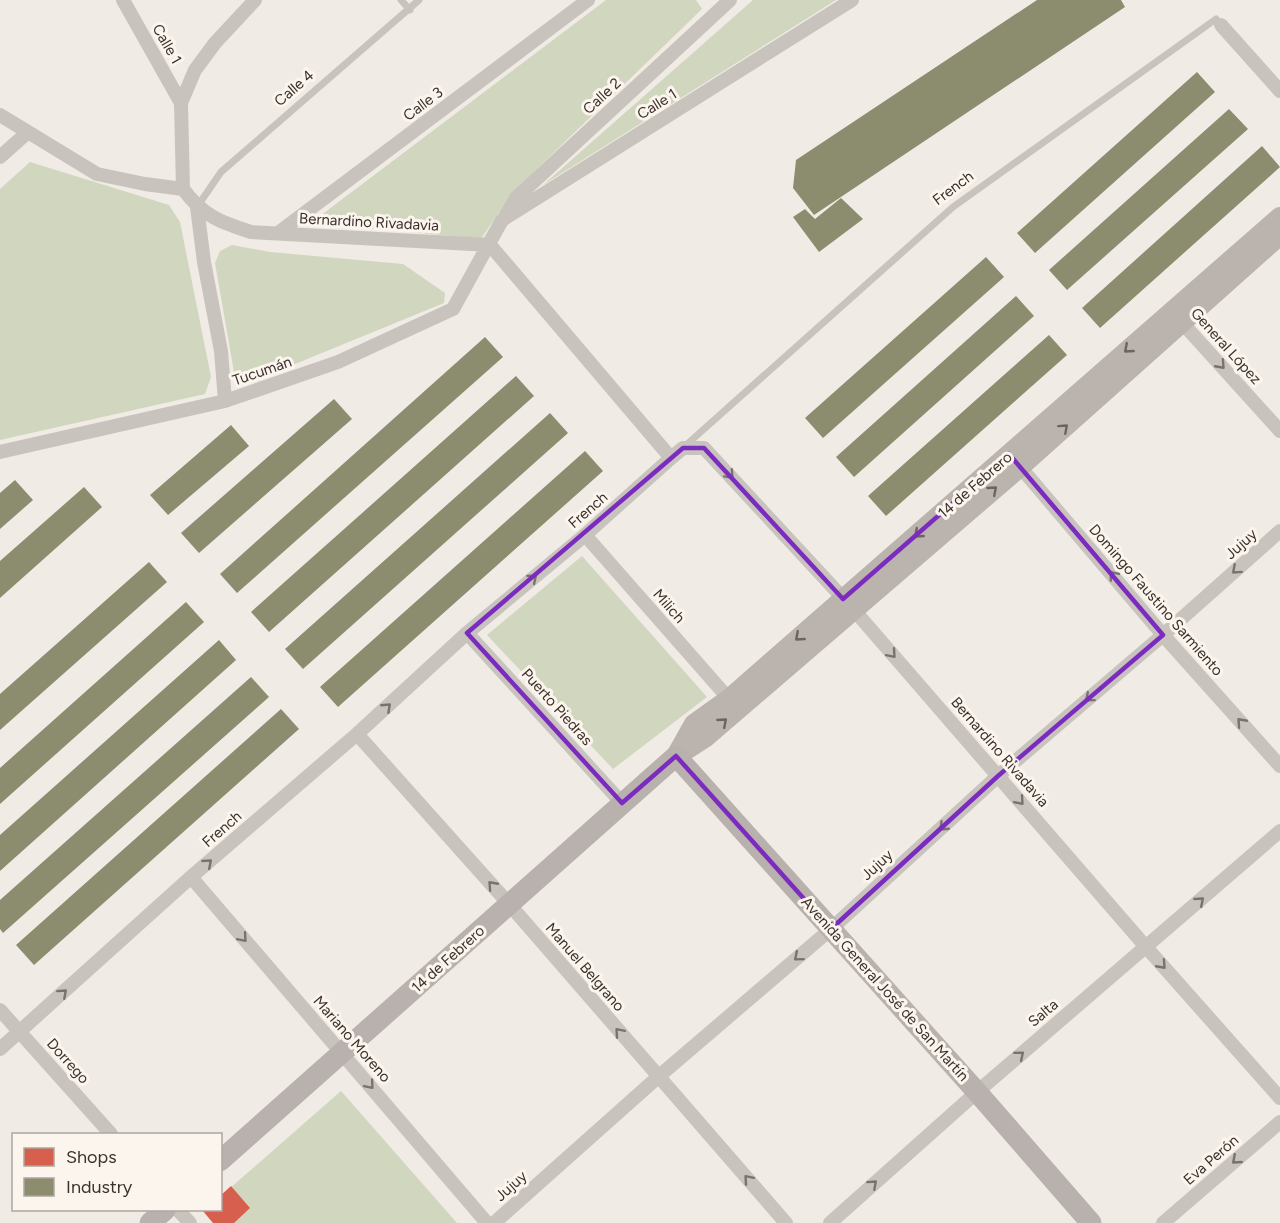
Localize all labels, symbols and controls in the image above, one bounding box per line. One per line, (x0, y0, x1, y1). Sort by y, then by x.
street label: Calle 1 (148, 21, 186, 67)
street label: Calle 4 (271, 66, 317, 110)
street label: Calle 2 (579, 74, 625, 118)
street label: Calle 3 (400, 83, 446, 125)
street label: Calle 1 (634, 85, 680, 123)
street label: French (929, 167, 977, 209)
street label: Bernardino Rivadavia (299, 209, 439, 235)
street label: General López (1187, 304, 1265, 388)
one-way arrow (1124, 342, 1135, 353)
street label: Tucumán (230, 353, 294, 389)
one-way arrow (1214, 358, 1225, 369)
one-way arrow (1057, 424, 1067, 435)
street label: 14 de Febrero (934, 448, 1016, 522)
one-way arrow (723, 469, 734, 479)
one-way arrow (987, 486, 997, 497)
street label: French (565, 488, 611, 532)
street label: Domingo Faustino Sarmiento (1085, 521, 1227, 680)
street label: Jujuy (1221, 525, 1261, 563)
one-way arrow (914, 527, 925, 538)
one-way arrow (1233, 563, 1243, 574)
one-way arrow (1109, 571, 1120, 582)
one-way arrow (526, 574, 537, 585)
street label: Milich (649, 585, 689, 627)
one-way arrow (795, 630, 806, 641)
one-way arrow (885, 647, 896, 658)
street label: Puerto Piedras (518, 665, 596, 749)
one-way arrow (1085, 691, 1096, 702)
street label: Bernardino Rivadavia (947, 693, 1053, 811)
one-way arrow (380, 703, 390, 714)
one-way arrow (716, 718, 727, 729)
one-way arrow (1237, 718, 1248, 729)
one-way arrow (1013, 794, 1024, 805)
street label: French (199, 807, 245, 851)
one-way arrow (939, 819, 950, 830)
street label: Jujuy (858, 846, 897, 884)
one-way arrow (201, 859, 212, 870)
one-way arrow (488, 881, 499, 892)
street label: Avenida General José de San Martín (797, 893, 973, 1085)
one-way arrow (1193, 897, 1204, 908)
street label: Manuel Belgrano (542, 919, 629, 1015)
street label: 14 de Febrero (408, 921, 488, 996)
one-way arrow (236, 931, 247, 942)
one-way arrow (794, 950, 805, 961)
one-way arrow (1155, 958, 1166, 969)
one-way arrow (56, 989, 67, 1000)
street label: Mariano Moreno (309, 992, 395, 1086)
street label: Salta (1024, 995, 1062, 1031)
one-way arrow (615, 1028, 626, 1039)
street label: Dorrego (43, 1035, 93, 1088)
one-way arrow (1013, 1051, 1024, 1062)
one-way arrow (363, 1078, 374, 1089)
street label: Eva Perón (1180, 1131, 1242, 1189)
legend (12, 1133, 222, 1211)
text: Shops (66, 1146, 117, 1168)
one-way arrow (1232, 1153, 1243, 1164)
street label: Jujuy (491, 1167, 531, 1205)
one-way arrow (744, 1175, 755, 1186)
text: Industry (66, 1176, 133, 1198)
one-way arrow (867, 1180, 877, 1191)

